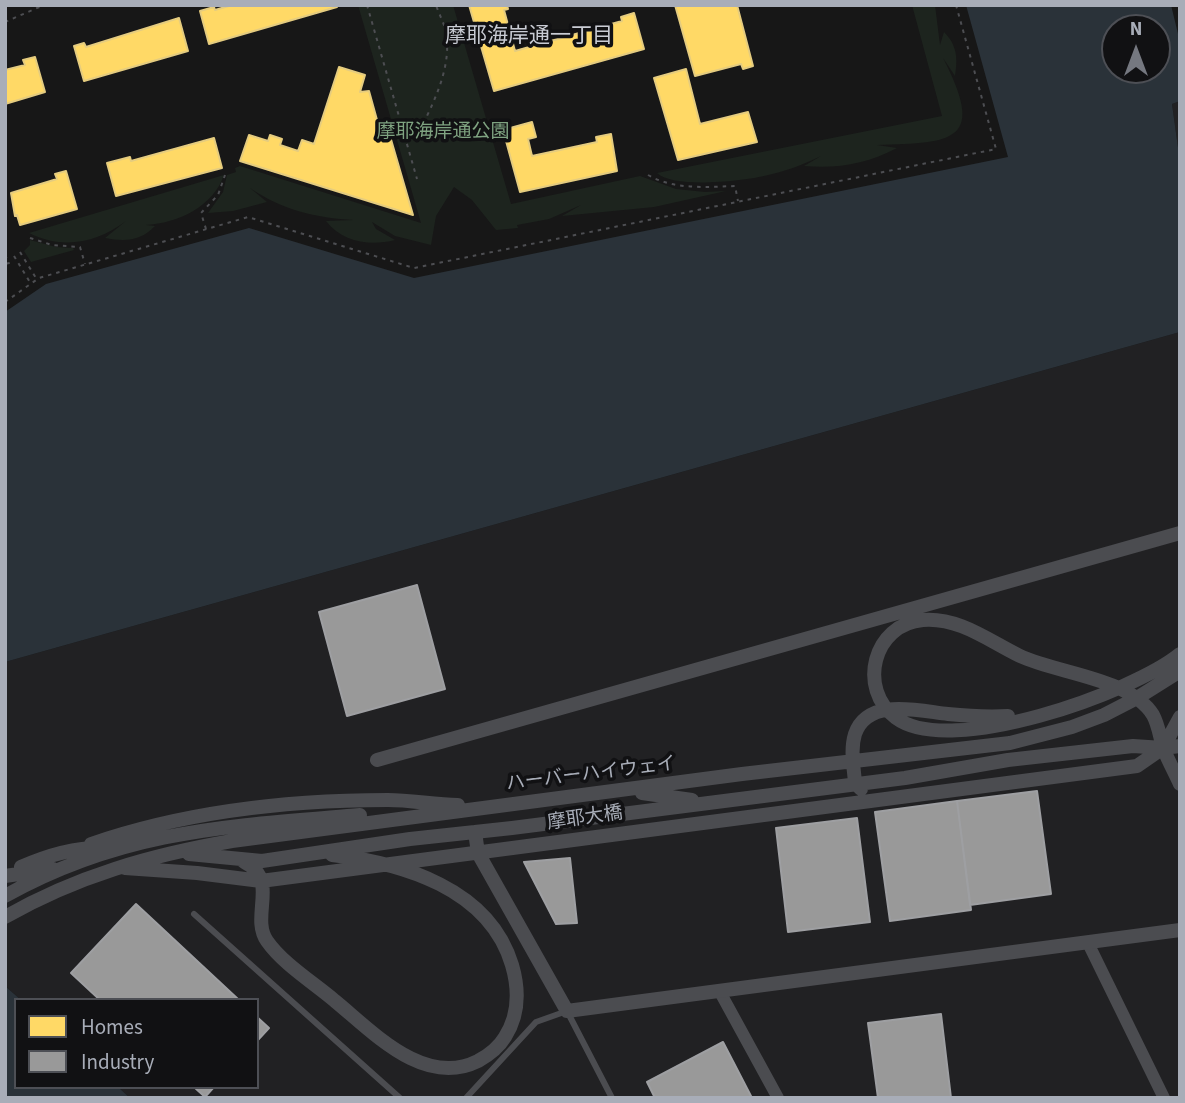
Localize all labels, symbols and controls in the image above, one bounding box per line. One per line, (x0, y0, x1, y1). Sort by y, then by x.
north arrow (1101, 14, 1171, 84)
text: N (1130, 16, 1142, 43)
district label: 摩耶海岸通一丁目 (445, 24, 613, 50)
park label: 摩耶海岸通公園 (377, 122, 509, 144)
street label: ハーバーハイウェイ (505, 753, 677, 797)
street label: 摩耶大橋 (546, 802, 624, 836)
legend (14, 998, 259, 1089)
text: Homes (81, 1012, 143, 1042)
text: Industry (81, 1047, 154, 1077)

